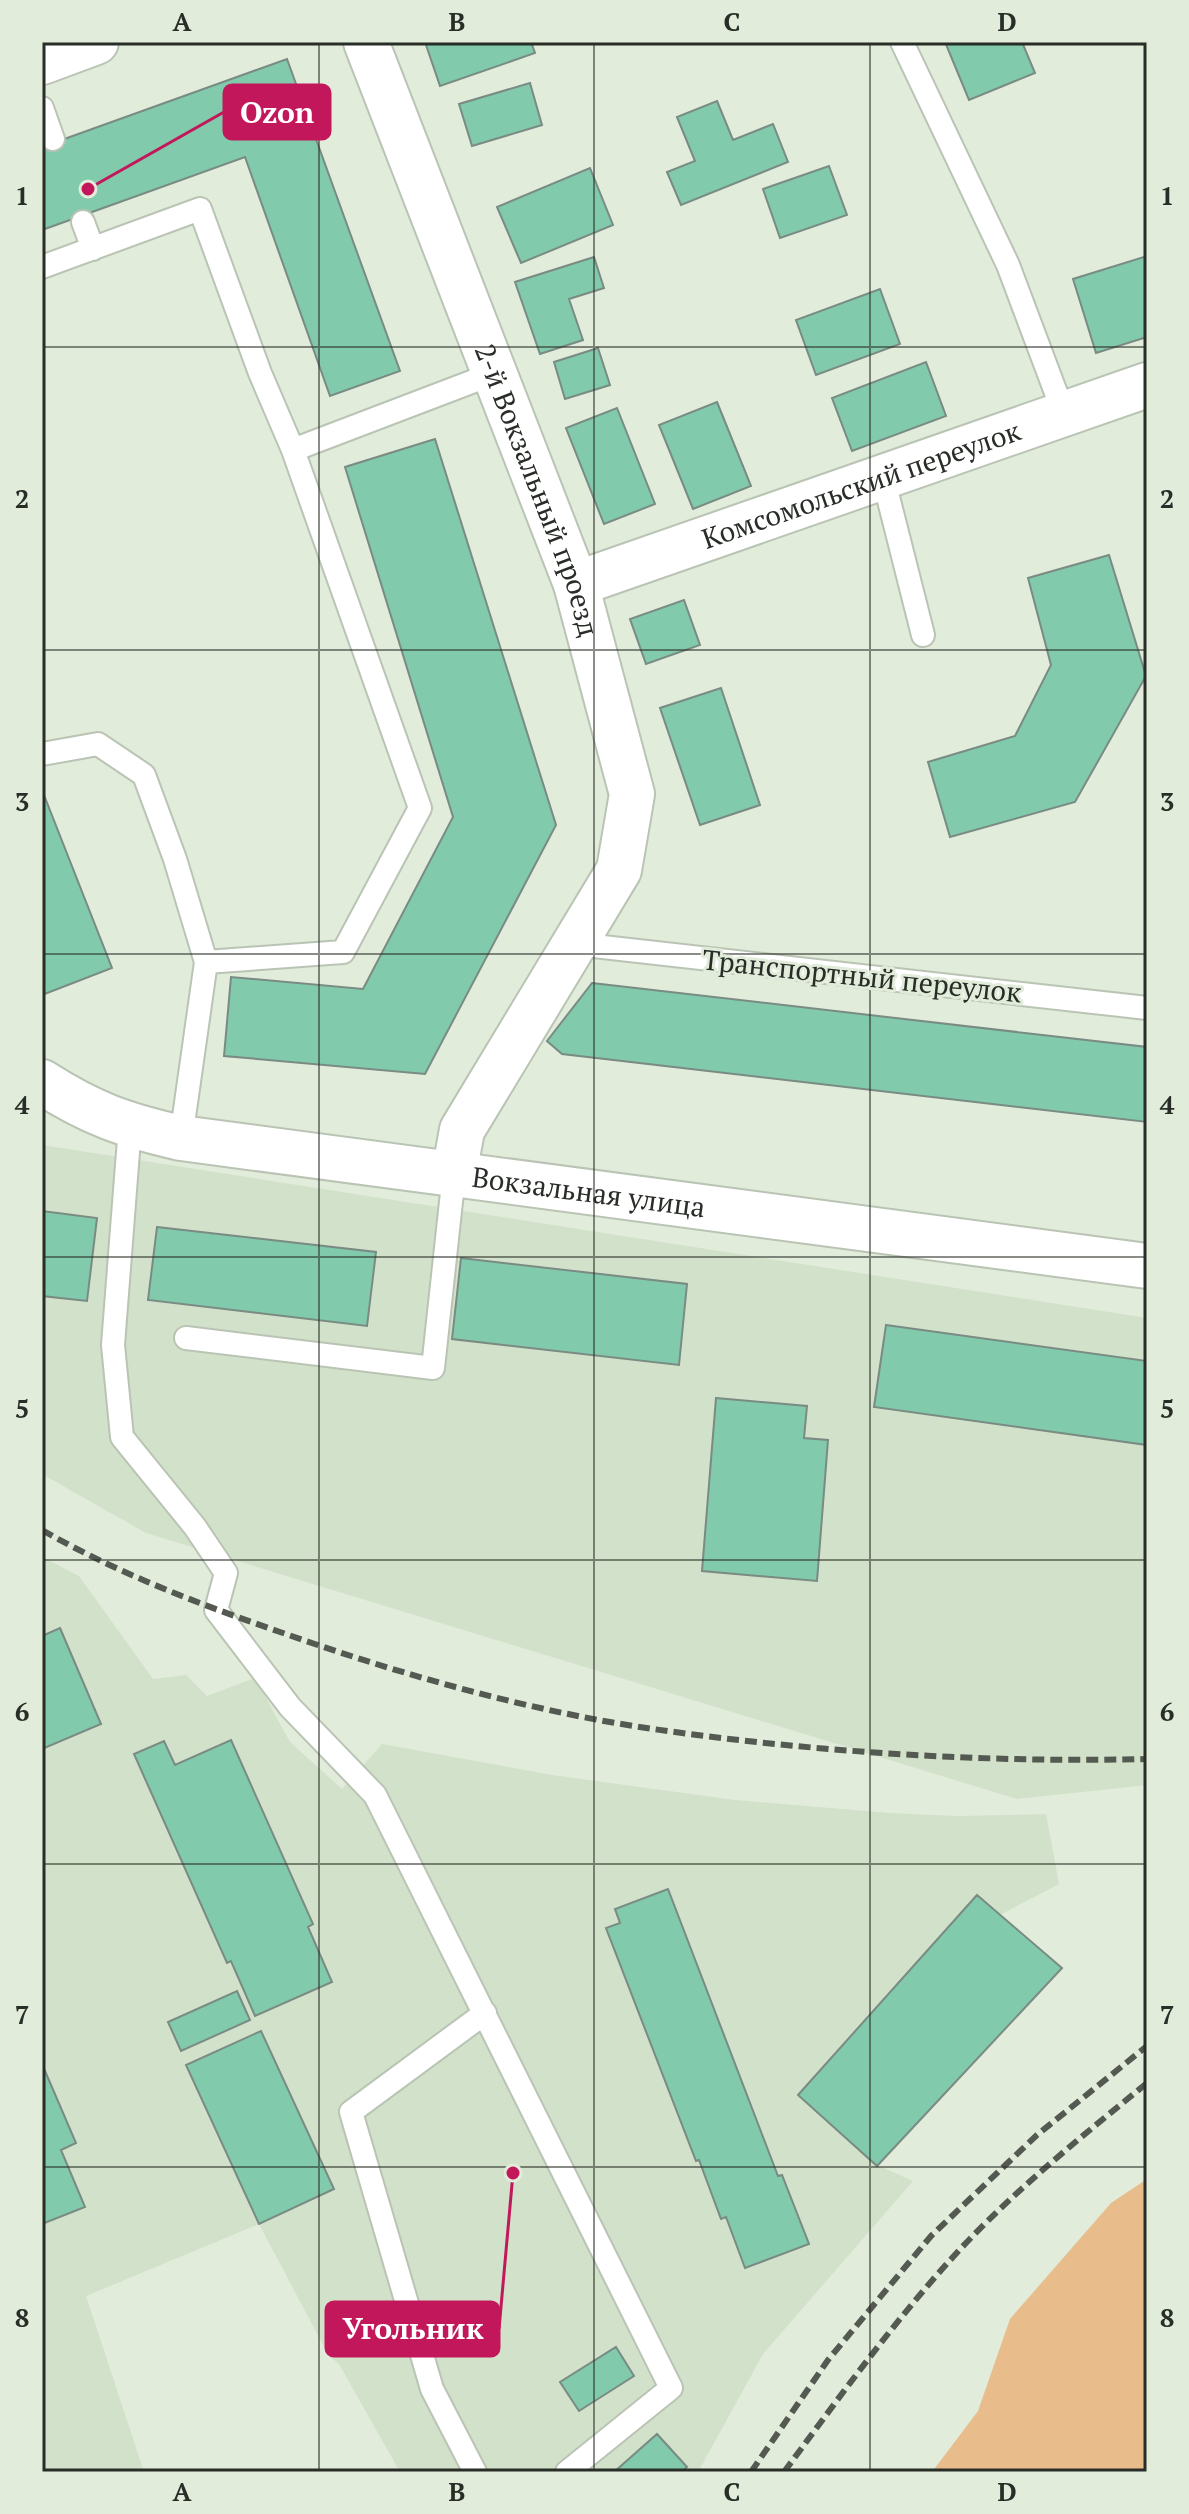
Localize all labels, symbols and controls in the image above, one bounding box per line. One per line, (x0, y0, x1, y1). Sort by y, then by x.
text: A (173, 4, 192, 38)
text: B (449, 4, 465, 38)
text: C (724, 4, 740, 38)
text: D (997, 4, 1017, 38)
callout: Ozon (224, 85, 330, 139)
text: Ozon (240, 92, 314, 132)
text: 1 (15, 178, 29, 212)
text: 1 (1160, 178, 1174, 212)
street label: 2-й Вокзальный проезд (467, 338, 608, 640)
street label: Комсомольский переулок (697, 411, 1026, 557)
text: 2 (15, 481, 29, 515)
text: 2 (1160, 481, 1174, 515)
text: 3 (15, 784, 29, 818)
text: 3 (1160, 784, 1174, 818)
street label: Транспортный переулок (701, 940, 1024, 1011)
text: 4 (15, 1087, 30, 1121)
text: 4 (1160, 1087, 1175, 1121)
street label: Вокзальная улица (470, 1158, 708, 1225)
text: 5 (15, 1391, 29, 1425)
text: 5 (1160, 1391, 1174, 1425)
text: 6 (15, 1694, 29, 1728)
text: 6 (1160, 1694, 1174, 1728)
text: 7 (15, 1997, 29, 2031)
text: 7 (1160, 1997, 1174, 2031)
text: 8 (15, 2300, 29, 2334)
text: 8 (1160, 2300, 1174, 2334)
callout: Угольник (326, 2302, 499, 2356)
text: Угольник (342, 2308, 484, 2348)
text: A (173, 2474, 192, 2508)
text: B (449, 2474, 465, 2508)
text: C (724, 2474, 740, 2508)
text: D (997, 2474, 1017, 2508)

